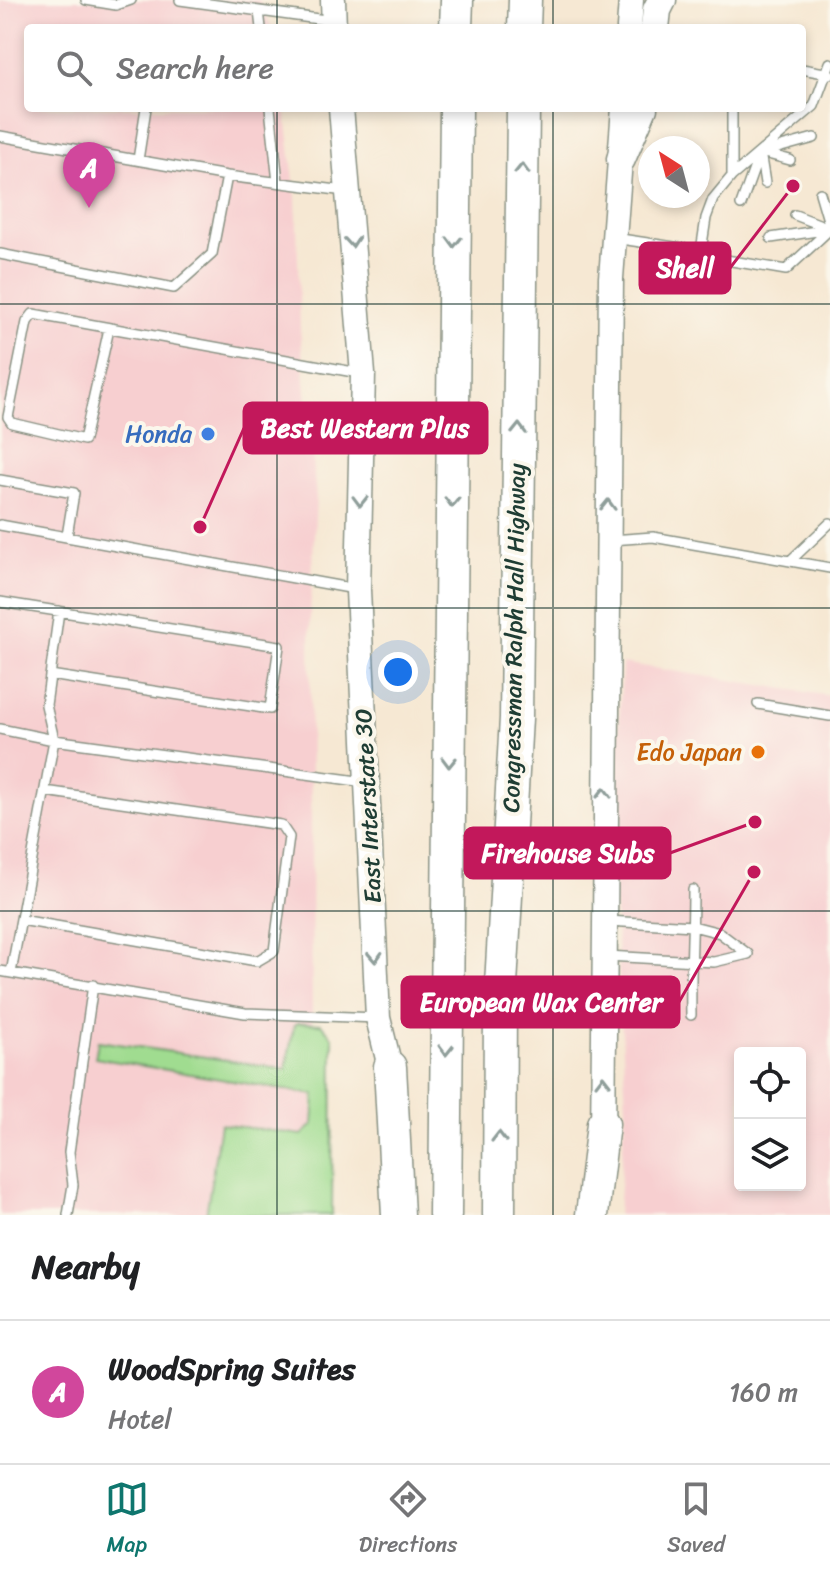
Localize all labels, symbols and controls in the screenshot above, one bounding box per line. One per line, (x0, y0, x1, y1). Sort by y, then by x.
search box (24, 24, 806, 112)
text: Search here (116, 41, 274, 95)
icon: search (52, 46, 96, 90)
north arrow (638, 136, 710, 208)
pin: A (63, 142, 115, 208)
one-way arrow (514, 162, 531, 175)
one-way arrow (343, 235, 360, 248)
one-way arrow (445, 236, 463, 249)
callout: Shell (640, 243, 730, 293)
text: Shell (655, 245, 716, 291)
callout: Best Western Plus (244, 403, 487, 453)
text: Best Western Plus (261, 405, 470, 451)
place label: Honda (125, 413, 193, 455)
one-way arrow (510, 422, 527, 435)
marker: Honda (199, 425, 217, 443)
street label: Congressman Ralph Hall Highway (490, 462, 538, 813)
one-way arrow (351, 495, 369, 508)
one-way arrow (443, 496, 461, 509)
one-way arrow (599, 498, 616, 511)
your location (378, 652, 418, 692)
street label: East Interstate 30 (342, 707, 394, 905)
place label: Edo Japan (637, 731, 742, 773)
marker: Edo Japan (749, 743, 767, 761)
one-way arrow (440, 756, 458, 769)
one-way arrow (595, 786, 613, 799)
callout: Firehouse Subs (465, 828, 670, 878)
text: Firehouse Subs (480, 830, 656, 876)
one-way arrow (366, 951, 383, 964)
callout: European Wax Center (402, 977, 679, 1027)
text: European Wax Center (420, 979, 665, 1025)
one-way arrow (438, 1044, 455, 1057)
map controls (734, 1047, 806, 1191)
button: locate (734, 1047, 806, 1119)
one-way arrow (594, 1074, 612, 1087)
button: layers (734, 1119, 806, 1191)
one-way arrow (490, 1130, 508, 1143)
text: Nearby (32, 1237, 140, 1297)
text: WoodSpring Suites (108, 1342, 355, 1396)
text: A (49, 1369, 67, 1415)
text: 160 m (729, 1369, 798, 1415)
text: Hotel (108, 1396, 172, 1442)
tab: Map (105, 1477, 149, 1564)
tab: Directions (359, 1477, 457, 1564)
tab: Saved (667, 1477, 725, 1564)

